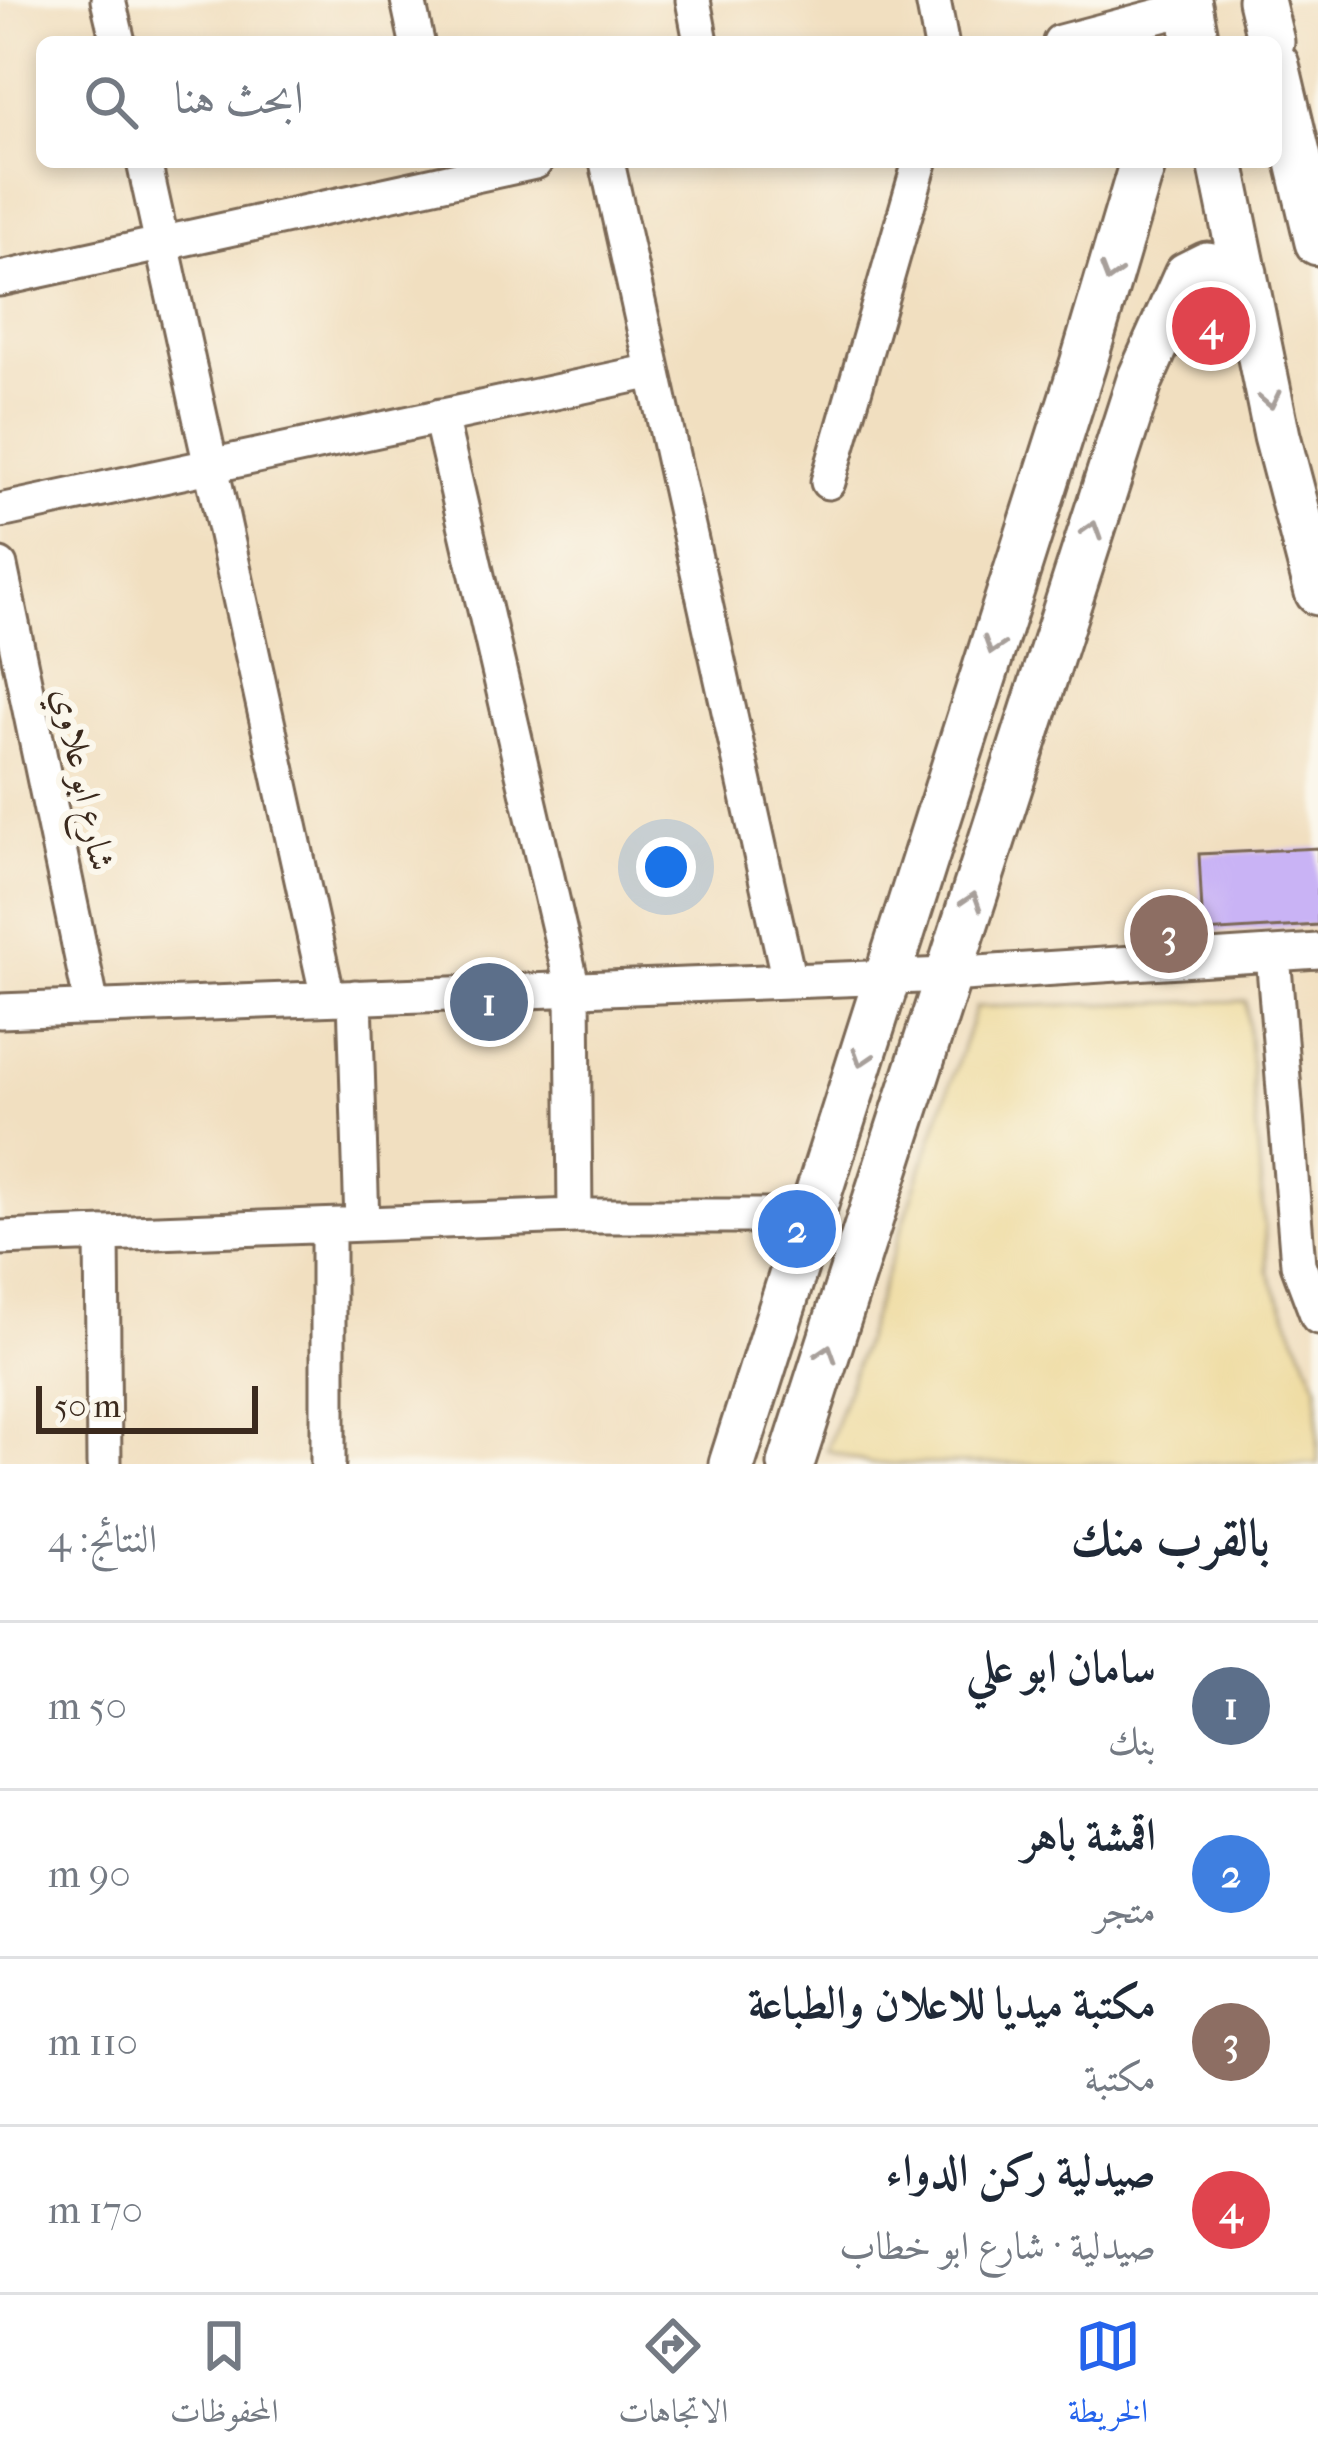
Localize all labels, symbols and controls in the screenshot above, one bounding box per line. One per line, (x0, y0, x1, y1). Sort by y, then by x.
search box (36, 36, 1282, 168)
icon: search (78, 69, 144, 135)
text: ابحث هنا (174, 72, 304, 125)
one-way arrow (1099, 263, 1124, 284)
pin: 4 (1172, 281, 1250, 371)
one-way arrow (1256, 390, 1282, 410)
one-way arrow (1077, 520, 1102, 541)
one-way arrow (982, 635, 1007, 656)
street label: شارع ابو علاوي (35, 684, 124, 876)
your location (636, 837, 696, 897)
pin: 3 (1130, 889, 1208, 979)
one-way arrow (957, 891, 982, 912)
pin: 1 (450, 957, 528, 1047)
one-way arrow (851, 1047, 876, 1068)
pin: 2 (758, 1184, 836, 1274)
one-way arrow (812, 1343, 837, 1364)
scale bar (36, 1380, 258, 1433)
text: 50 m (54, 1387, 121, 1426)
text: بالقرب منك (1071, 1508, 1270, 1568)
text: النتائج: 4 (48, 1516, 157, 1562)
text: سامان ابو علي (966, 1641, 1156, 1694)
text: 50 m (48, 1683, 127, 1729)
text: 1 (1224, 1683, 1238, 1729)
text: بنك (1108, 1719, 1156, 1765)
text: اقمشة باهر (1022, 1809, 1156, 1862)
text: 90 m (48, 1851, 131, 1897)
text: 2 (1221, 1851, 1241, 1897)
text: متجر (1094, 1887, 1156, 1933)
text: مكتبة ميديا للاعلان والطباعة (748, 1977, 1156, 2030)
text: 110 m (48, 2019, 138, 2065)
text: 3 (1223, 2019, 1239, 2065)
text: مكتبة (1084, 2055, 1156, 2101)
text: صيدلية ركن الدواء (886, 2145, 1156, 2198)
text: 170 m (48, 2187, 143, 2233)
text: 4 (1219, 2187, 1243, 2233)
text: صيدلية · شارع ابو خطاب (839, 2223, 1156, 2269)
tab: المحفوظات (170, 2313, 279, 2443)
tab: الاتجاهات (618, 2313, 728, 2443)
tab: الخريطة (1068, 2313, 1148, 2443)

